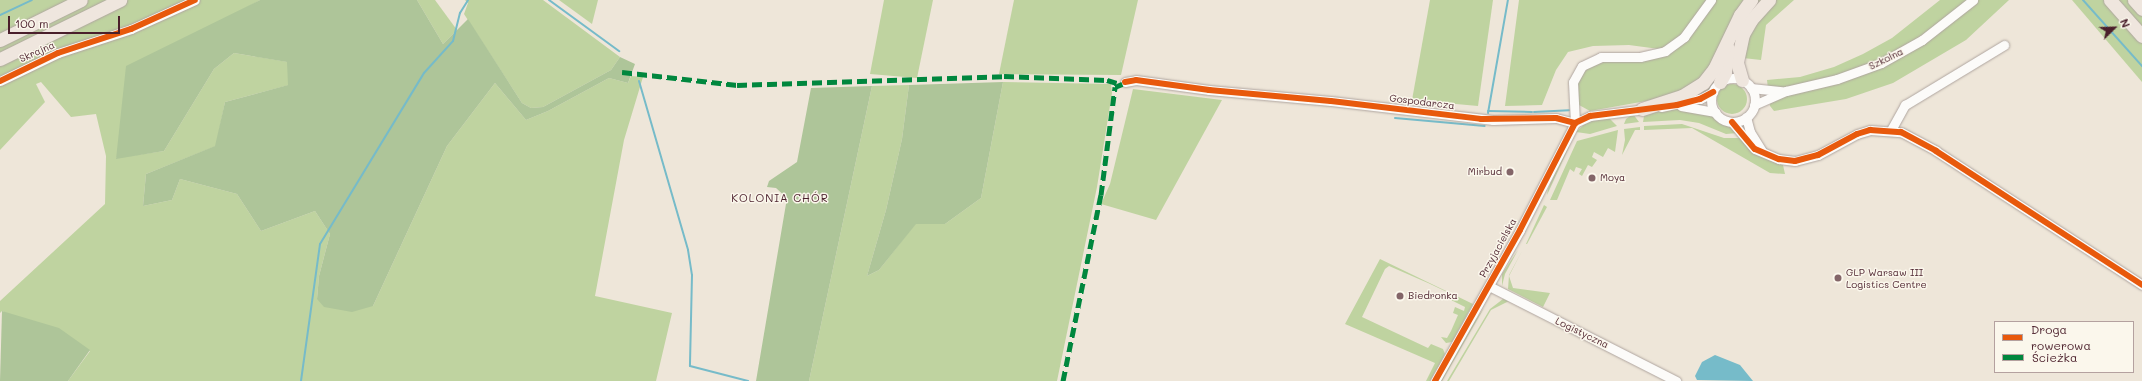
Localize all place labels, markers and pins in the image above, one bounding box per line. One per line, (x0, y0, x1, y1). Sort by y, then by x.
place label: Mirbud (1468, 166, 1502, 178)
marker: Mirbud (1505, 167, 1515, 177)
place label: Moya (1600, 172, 1625, 184)
marker: Moya (1587, 173, 1597, 183)
place label: GLP Warsaw III Logistics Centre (1846, 266, 1927, 290)
marker: GLP Warsaw III Logistics Centre (1833, 273, 1843, 283)
place label: Biedronka (1408, 290, 1458, 302)
marker: Biedronka (1395, 291, 1405, 301)

